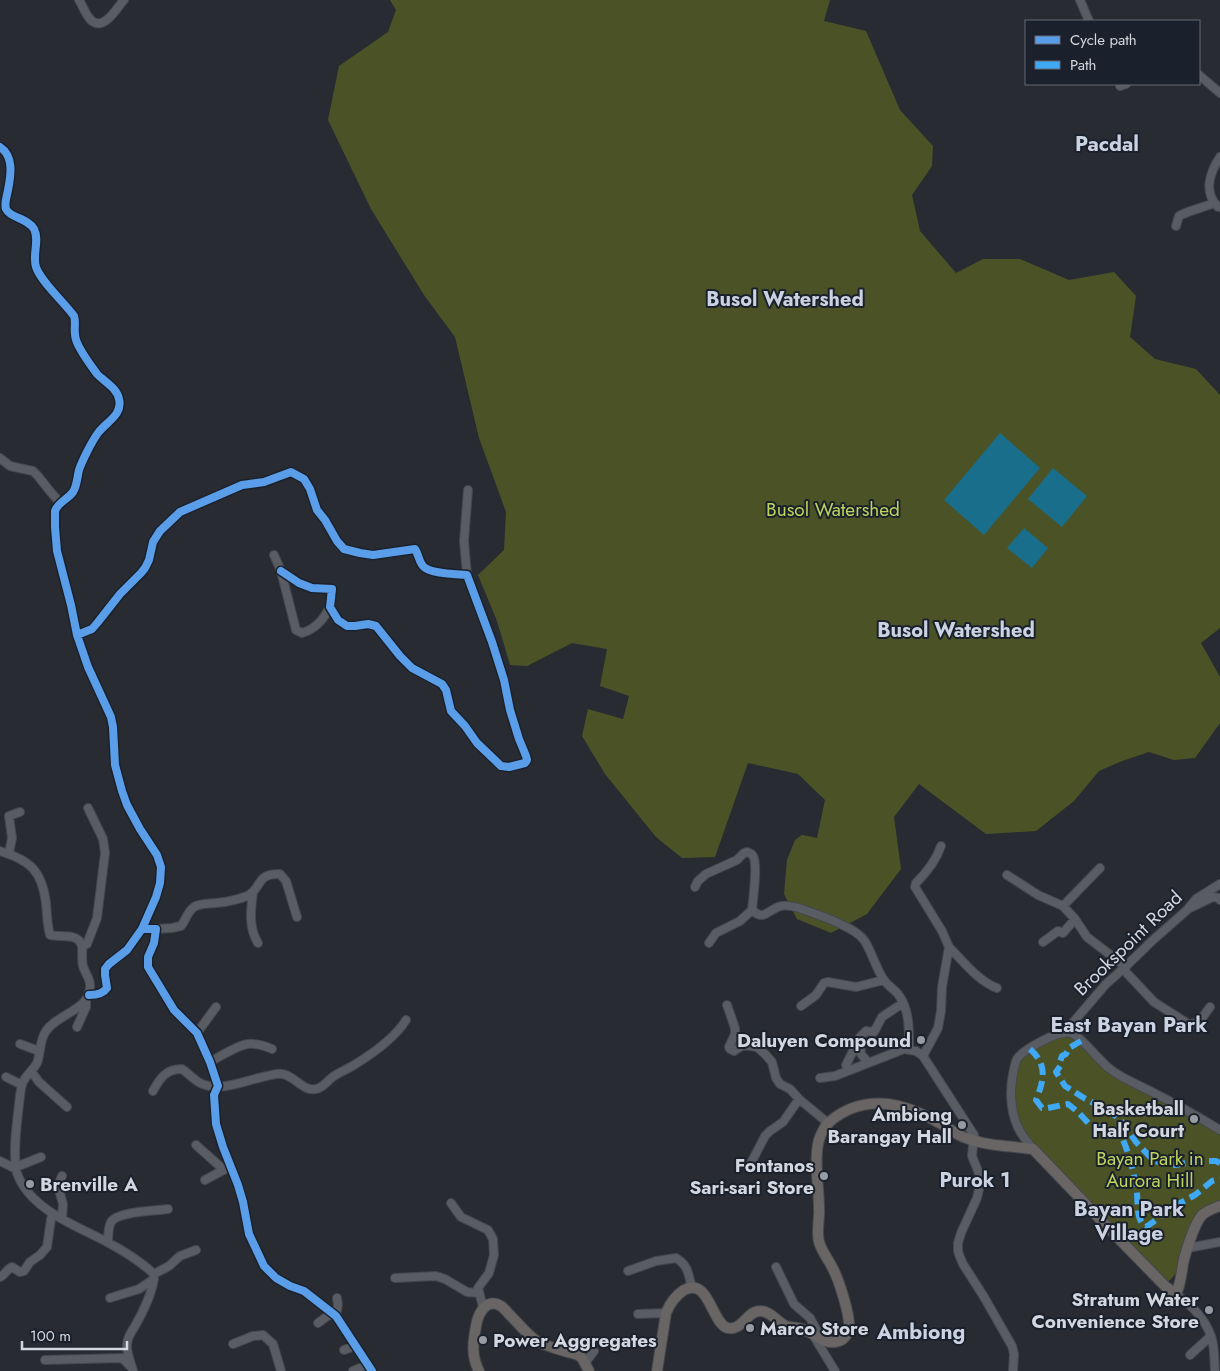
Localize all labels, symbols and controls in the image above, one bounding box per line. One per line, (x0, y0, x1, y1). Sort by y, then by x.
legend (1025, 20, 1200, 85)
text: Cycle path (1070, 29, 1137, 51)
text: Path (1070, 54, 1096, 76)
district label: Pacdal (1075, 129, 1139, 159)
district label: Busol Watershed (706, 285, 864, 314)
park label: Busol Watershed (766, 496, 900, 523)
district label: Busol Watershed (877, 616, 1035, 645)
street label: Brookspoint Road (1068, 884, 1188, 1002)
district label: East Bayan Park (1051, 1010, 1207, 1040)
place label: Daluyen Compound (737, 1027, 911, 1054)
marker: Daluyen Compound (915, 1034, 927, 1046)
place label: Basketball Half Court (1092, 1095, 1184, 1144)
place label: Ambiong Barangay Hall (827, 1101, 952, 1150)
marker: Basketball Half Court (1188, 1113, 1200, 1125)
marker: Ambiong Barangay Hall (956, 1119, 968, 1131)
park label: Bayan Park in Aurora Hill (1096, 1145, 1204, 1194)
place label: Fontanos Sari-sari Store (689, 1152, 814, 1201)
district label: Purok 1 (940, 1166, 1011, 1195)
marker: Fontanos Sari-sari Store (818, 1170, 830, 1182)
place label: Brenville A (40, 1171, 138, 1198)
marker: Brenville A (24, 1178, 36, 1190)
district label: Bayan Park Village (1074, 1194, 1184, 1248)
place label: Stratum Water Convenience Store (1032, 1286, 1199, 1335)
marker: Stratum Water Convenience Store (1203, 1304, 1215, 1316)
place label: Marco Store (760, 1315, 869, 1342)
district label: Ambiong (876, 1317, 965, 1347)
scale bar (22, 1318, 128, 1350)
marker: Marco Store (744, 1322, 756, 1334)
text: 100 m (30, 1325, 71, 1347)
place label: Power Aggregates (493, 1327, 657, 1354)
marker: Power Aggregates (477, 1334, 489, 1346)

